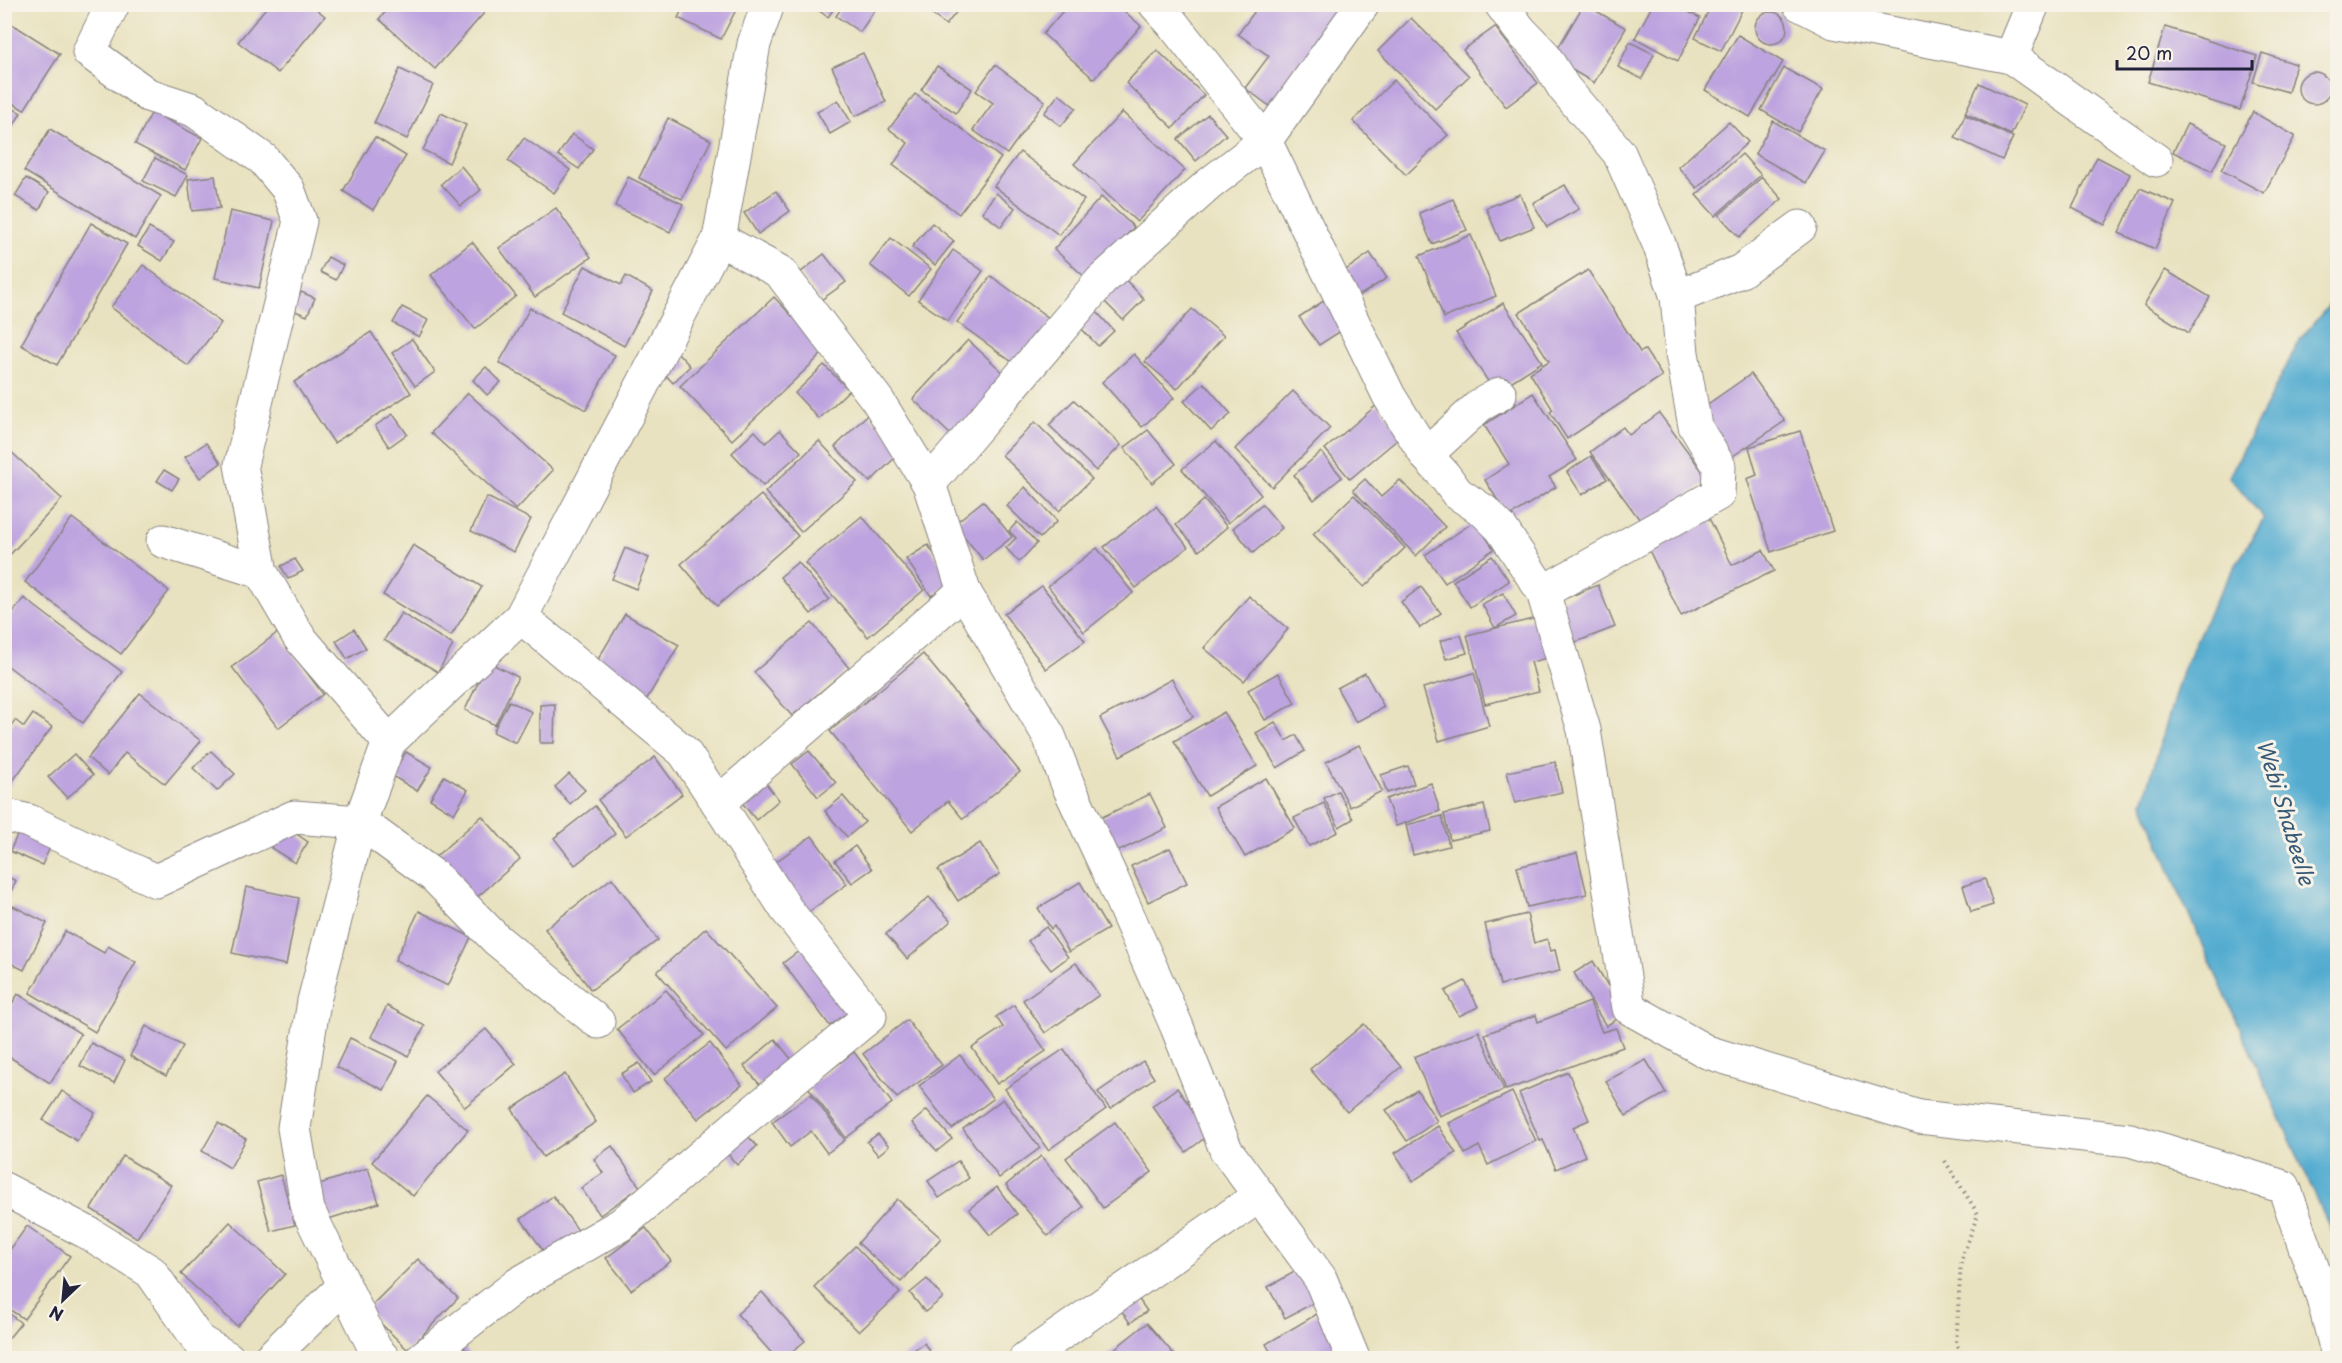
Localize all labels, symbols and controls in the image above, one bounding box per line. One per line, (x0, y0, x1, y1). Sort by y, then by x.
scale bar (2117, 33, 2252, 71)
text: 20 m (2126, 39, 2172, 66)
water label: Webi Shabeelle (2250, 735, 2325, 890)
north arrow (33, 1270, 93, 1330)
text: N (45, 1301, 67, 1328)

